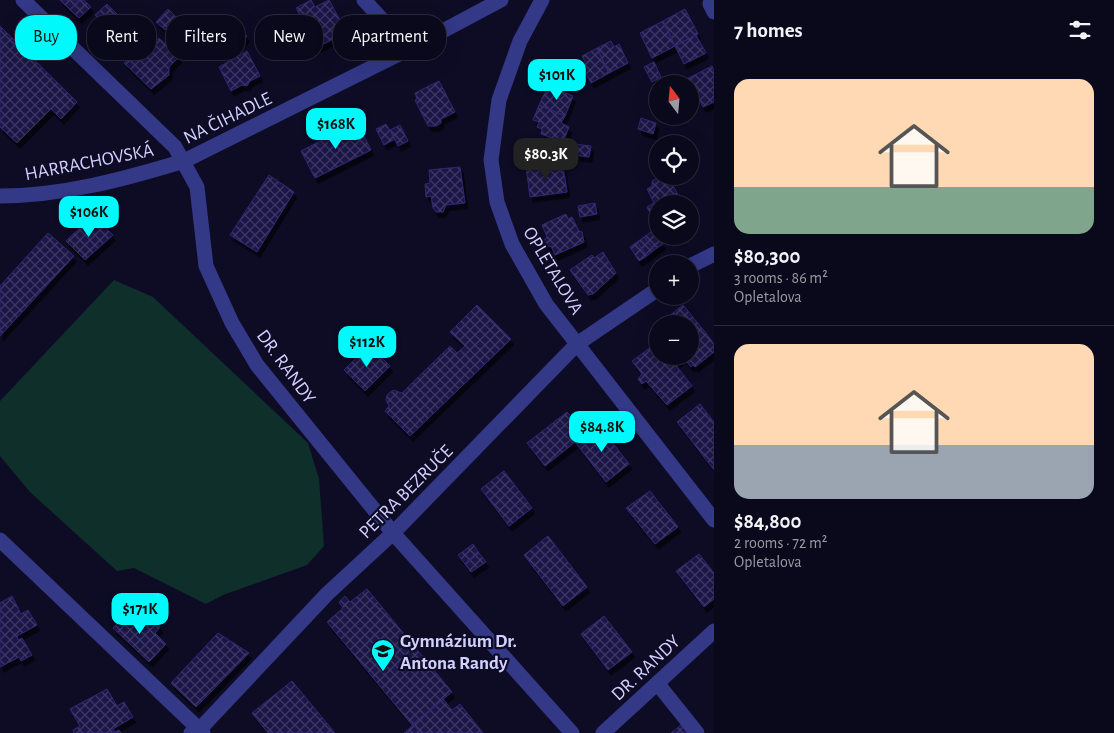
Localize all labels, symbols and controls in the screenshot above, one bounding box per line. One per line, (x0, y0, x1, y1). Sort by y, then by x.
chip: Buy (15, 15, 77, 60)
chip: Rent (87, 15, 156, 60)
chip: Filters (166, 15, 245, 60)
chip: New (255, 15, 323, 60)
chip: Apartment (333, 15, 446, 60)
icon: filters (1066, 16, 1094, 44)
text: 7 homes (734, 20, 803, 41)
pin: $101K (522, 58, 592, 101)
text: $101K (539, 67, 575, 83)
north arrow (649, 75, 699, 125)
map controls (649, 75, 699, 365)
street label: NA ČIHADLE (180, 87, 275, 148)
pin: $168K (301, 108, 371, 150)
icon: home (869, 111, 959, 201)
text: $168K (317, 116, 355, 132)
button: locate (649, 135, 699, 185)
pin: $80.3K (505, 138, 587, 180)
street label: HARRACHOVSKÁ (23, 139, 155, 184)
text: $80.3K (524, 146, 568, 162)
button: layers (649, 195, 699, 245)
pin: $106K (54, 196, 124, 238)
text: $106K (70, 204, 108, 220)
street label: OPLETALOVA (519, 224, 586, 318)
text: $80,300 (734, 246, 801, 267)
button: + (649, 255, 699, 305)
text: 3 rooms · 86 m² (734, 270, 828, 286)
text: Opletalova (734, 289, 802, 305)
button: − (649, 315, 699, 365)
street label: DR. RANDY (253, 326, 319, 407)
pin: $112K (332, 326, 402, 368)
text: $112K (349, 334, 385, 350)
icon: home (869, 377, 959, 467)
pin: $84.8K (561, 410, 643, 453)
text: $84.8K (580, 419, 624, 435)
street label: PETRA BEZRUČE (354, 440, 456, 542)
text: $84,800 (734, 511, 801, 532)
text: 2 rooms · 72 m² (734, 535, 827, 551)
text: Opletalova (734, 554, 802, 570)
pin: $171K (105, 592, 175, 635)
text: $171K (123, 601, 157, 617)
place label: Gymnázium Dr. Antona Randy (400, 632, 517, 673)
street label: DR. RANDY (608, 632, 684, 705)
school or university icon: Gymnázium Dr. Antona Randy (370, 638, 396, 672)

